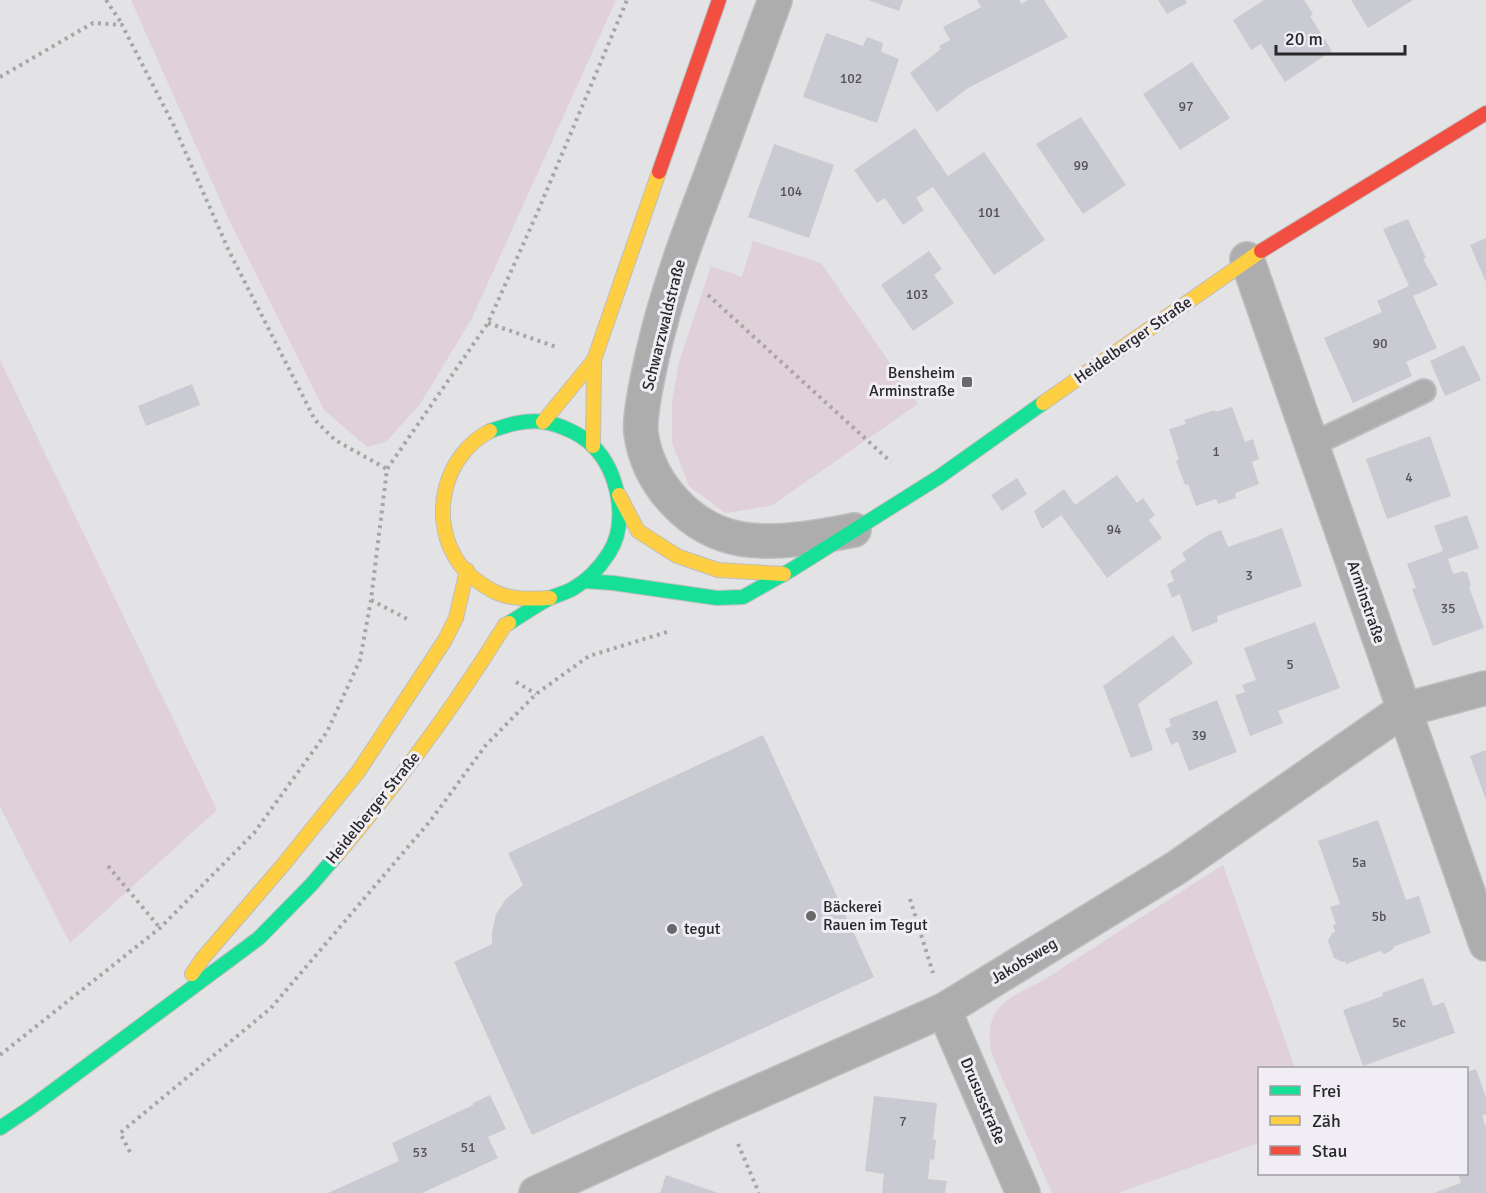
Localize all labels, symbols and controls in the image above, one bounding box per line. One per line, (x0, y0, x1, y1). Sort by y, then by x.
scale bar (1276, 18, 1405, 56)
text: 20 m (1285, 28, 1323, 50)
house number: 102 (840, 70, 862, 87)
house number: 97 (1178, 98, 1194, 115)
house number: 99 (1073, 157, 1089, 174)
house number: 104 (780, 183, 803, 200)
house number: 101 (978, 204, 1000, 221)
street label: Schwarzwaldstraße (638, 257, 690, 393)
house number: 103 (906, 286, 928, 303)
street label: Heidelberger Straße (1070, 292, 1196, 388)
house number: 90 (1372, 335, 1388, 352)
place label: Bensheim Arminstraße (869, 363, 955, 401)
marker: Bensheim Arminstraße (960, 375, 974, 389)
house number: 1 (1212, 443, 1220, 460)
house number: 4 (1405, 469, 1413, 486)
house number: 94 (1106, 521, 1122, 538)
street label: Arminstraße (1343, 558, 1389, 646)
house number: 3 (1245, 567, 1253, 584)
house number: 35 (1440, 600, 1456, 617)
house number: 5 (1286, 656, 1294, 673)
house number: 39 (1191, 727, 1207, 744)
street label: Heidelberger Straße (322, 748, 424, 868)
house number: 5a (1352, 854, 1366, 871)
place label: Bäckerei Rauen im Tegut (823, 897, 928, 935)
house number: 5b (1372, 908, 1386, 925)
marker: Bäckerei Rauen im Tegut (804, 909, 818, 923)
place label: tegut (684, 919, 721, 939)
marker: tegut (665, 922, 679, 936)
street label: Jakobsweg (987, 933, 1061, 989)
house number: 5c (1392, 1014, 1406, 1031)
street label: Drususstraße (956, 1055, 1010, 1147)
legend (1258, 1067, 1468, 1175)
text: Frei (1312, 1080, 1341, 1102)
text: Zäh (1312, 1110, 1341, 1132)
house number: 7 (899, 1113, 907, 1130)
house number: 51 (460, 1139, 476, 1156)
text: Stau (1312, 1140, 1347, 1162)
house number: 53 (412, 1144, 428, 1161)

